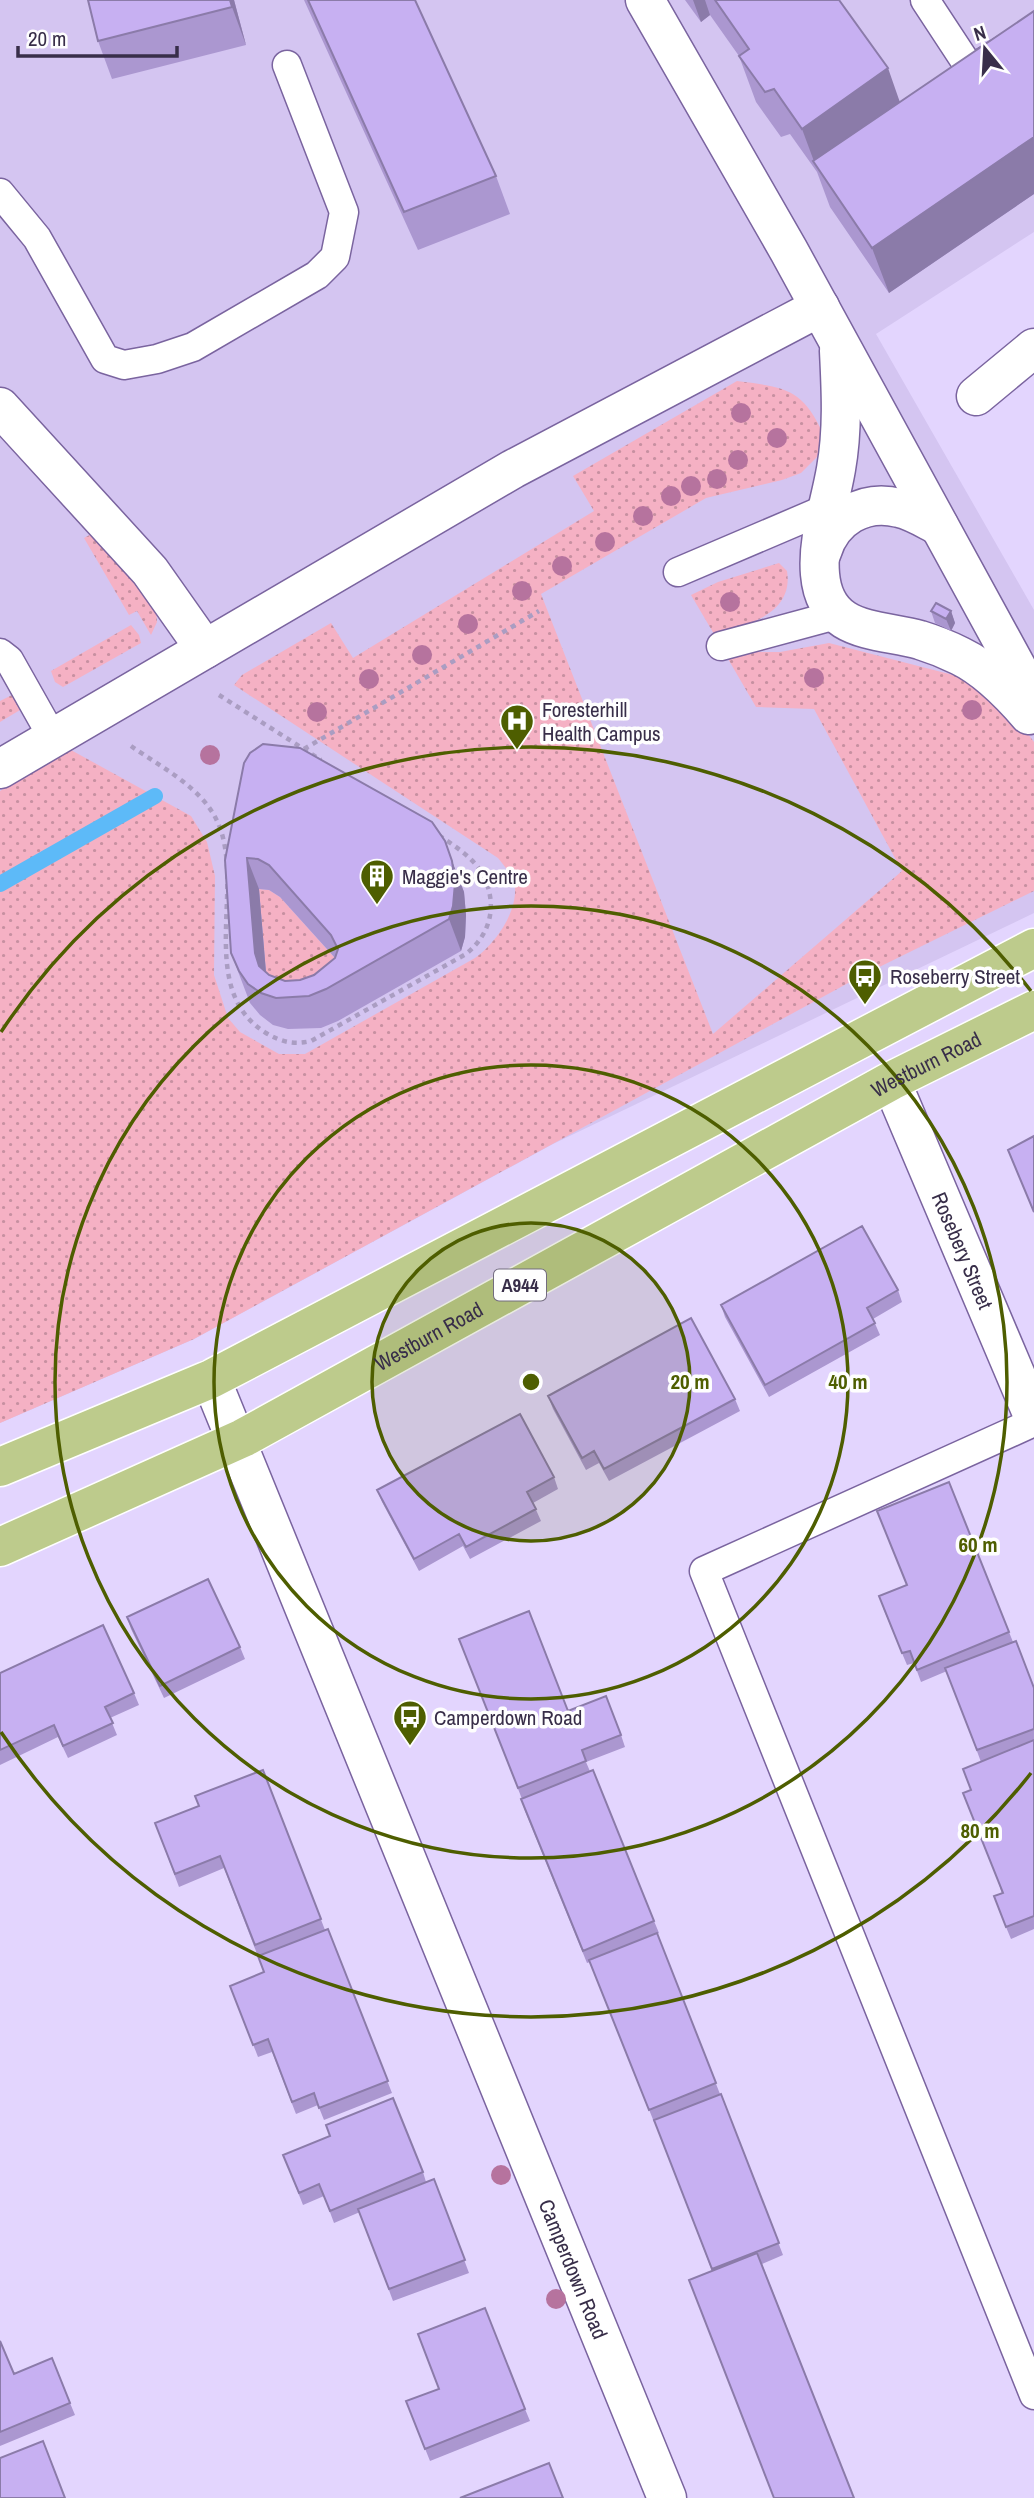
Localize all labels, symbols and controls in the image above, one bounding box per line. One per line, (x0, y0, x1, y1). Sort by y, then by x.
scale bar (18, 14, 177, 58)
north arrow (950, 14, 1020, 84)
text: N (970, 19, 989, 47)
text: 20 m (28, 24, 66, 53)
place label: Foresterhill Health Campus (542, 695, 661, 748)
hospital icon: Foresterhill Health Campus (498, 702, 536, 751)
building icon: Maggie's Centre (358, 857, 396, 906)
place label: Maggie's Centre (402, 862, 528, 891)
bus stop icon: Roseberry Street (846, 957, 884, 1006)
place label: Roseberry Street (890, 962, 1020, 991)
street label: Westburn Road (866, 1024, 986, 1104)
street label: Rosebery Street (925, 1187, 1001, 1314)
road number: A944 (494, 1270, 546, 1301)
street label: Westburn Road (369, 1294, 488, 1377)
text: 20 m (670, 1367, 710, 1396)
text: 40 m (828, 1367, 868, 1396)
centre of rings (519, 1370, 543, 1394)
text: 60 m (958, 1530, 998, 1559)
bus stop icon: Camperdown Road (391, 1698, 429, 1747)
place label: Camperdown Road (434, 1703, 582, 1732)
text: 80 m (960, 1816, 1000, 1845)
street label: Camperdown Road (532, 2195, 615, 2343)

